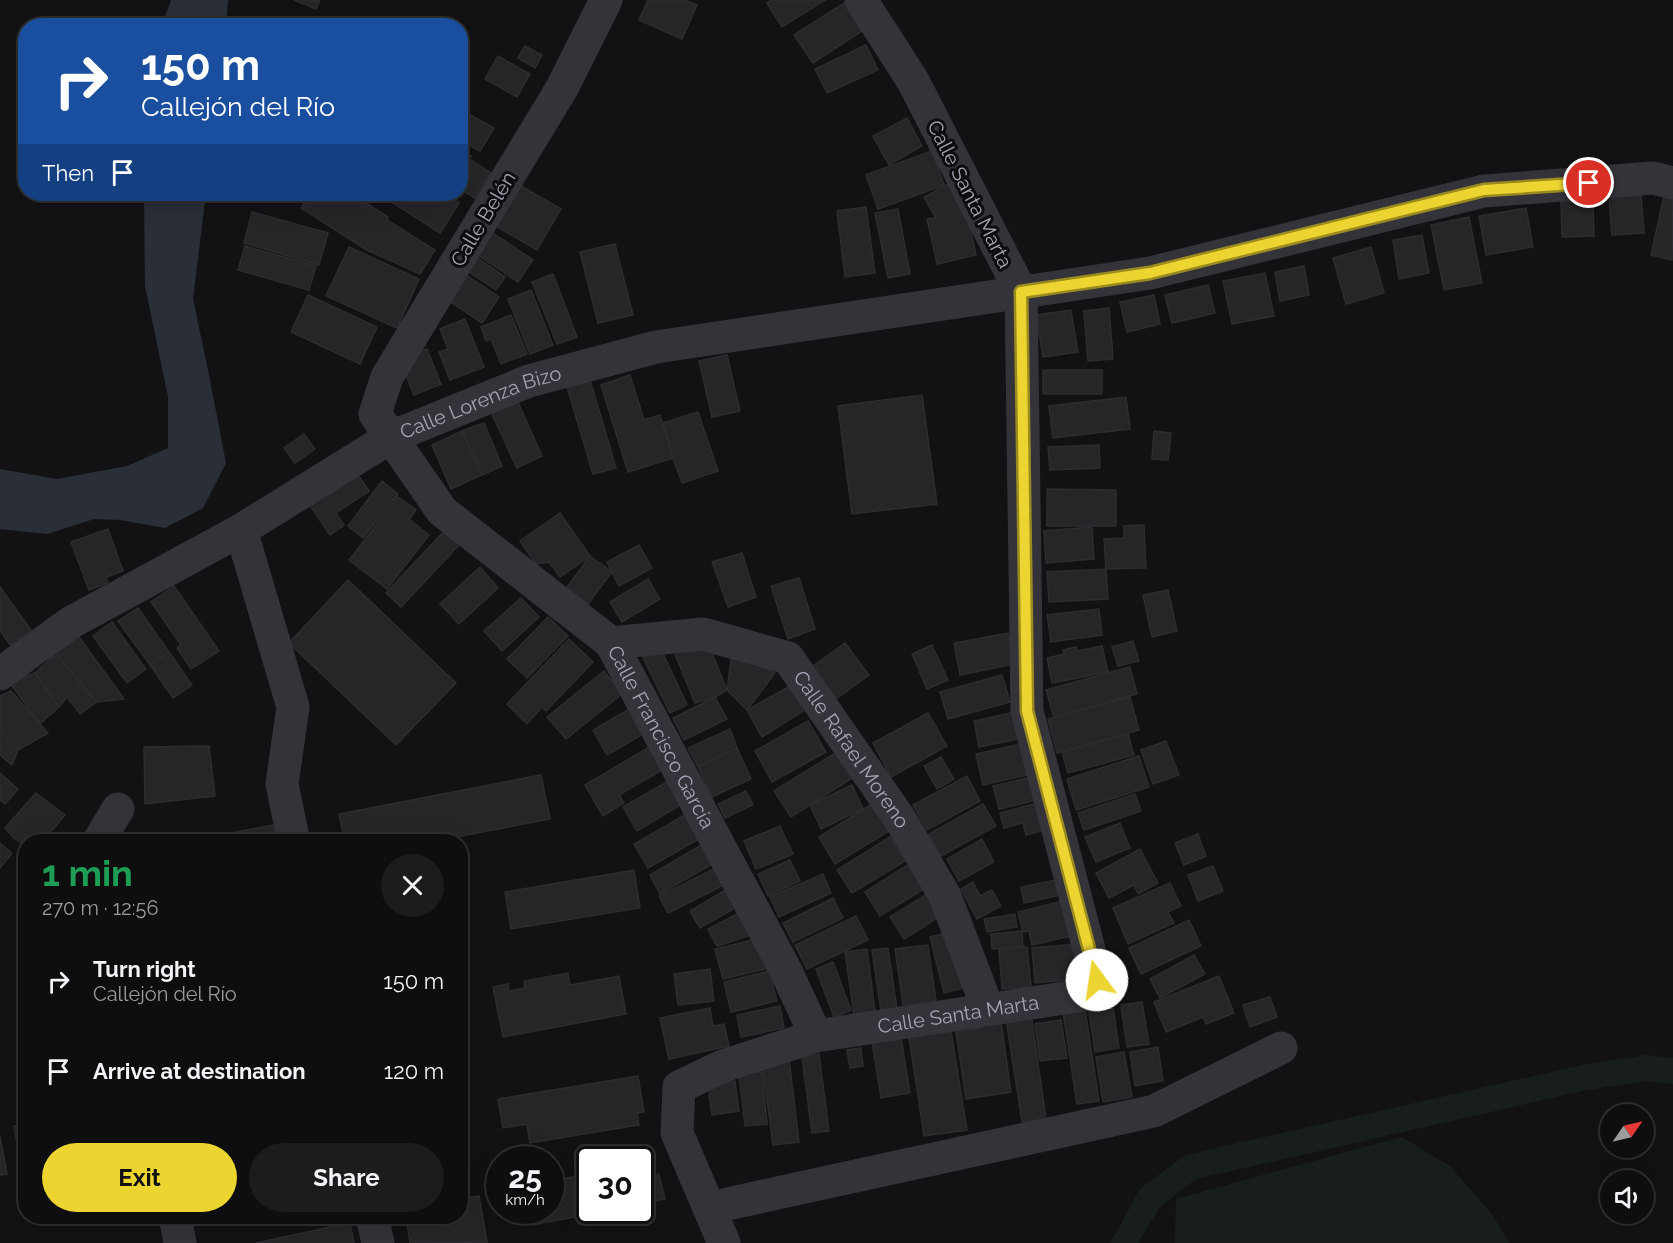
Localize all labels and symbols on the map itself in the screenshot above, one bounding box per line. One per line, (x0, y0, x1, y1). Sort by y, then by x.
street label: Calle Santa Marta (922, 116, 1018, 272)
pin (1563, 157, 1614, 208)
street label: Calle Belén (445, 167, 521, 271)
street label: Calle Lorenza Bizo (396, 361, 564, 444)
street label: Calle Francisco García (603, 641, 720, 833)
street label: Calle Rafael Moreno (788, 666, 915, 832)
position arrow (1065, 948, 1129, 1012)
street label: Calle Santa Marta (876, 990, 1040, 1038)
north arrow (1600, 1104, 1654, 1158)
speed limit sign: 30 (576, 1146, 654, 1224)

